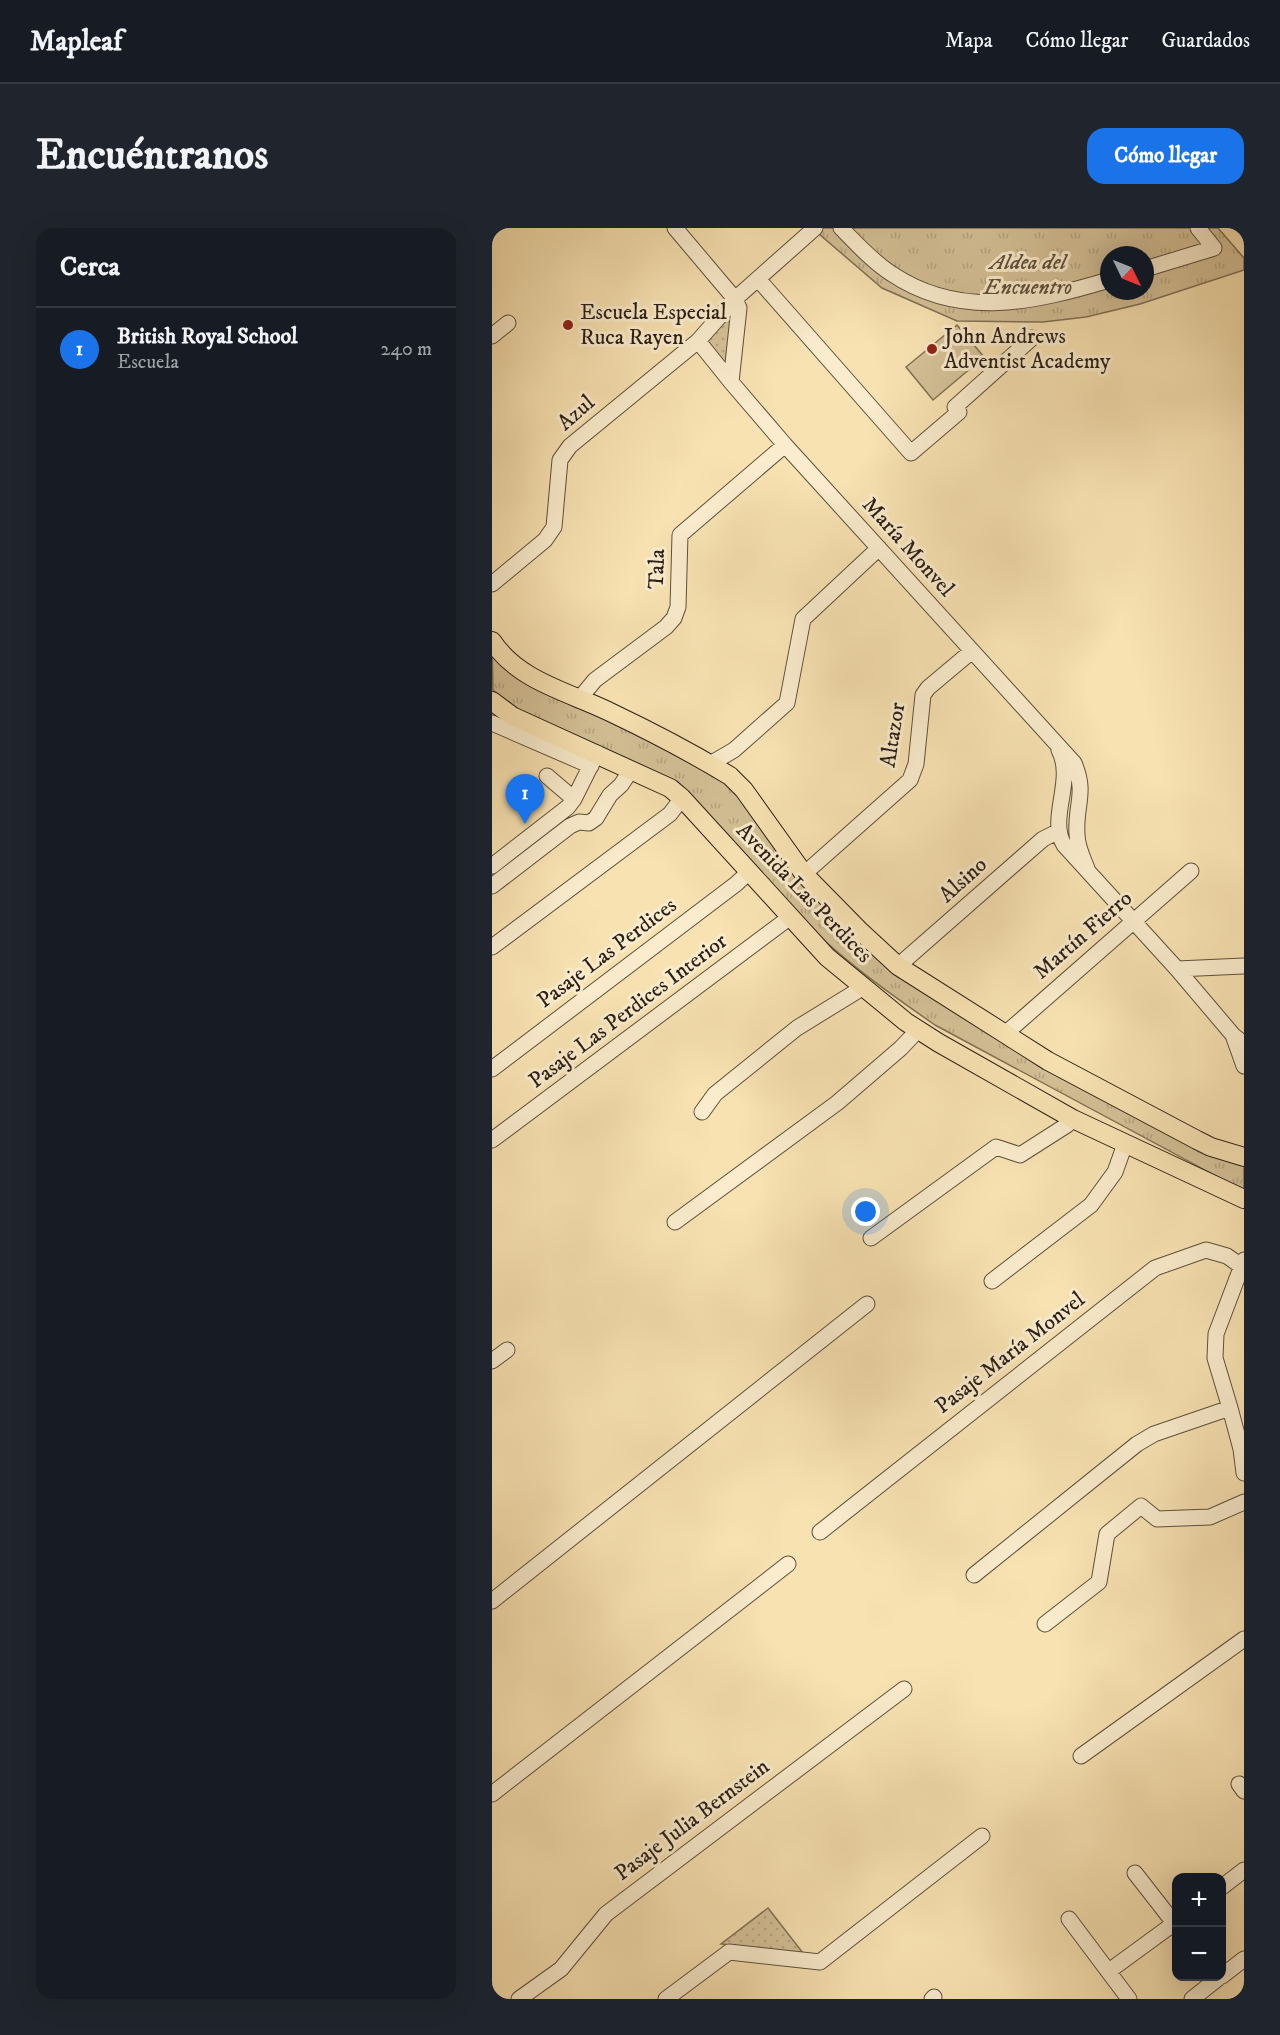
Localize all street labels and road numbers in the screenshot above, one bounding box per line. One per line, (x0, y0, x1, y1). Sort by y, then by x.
street label: Azul (552, 389, 601, 437)
street label: María Monvel (856, 492, 960, 603)
street label: Tala (643, 548, 671, 589)
street label: Altazor (875, 700, 912, 769)
street label: Avenida Las Perdices (730, 817, 878, 969)
street label: Alsino (933, 851, 993, 909)
street label: Martín Fierro (1028, 885, 1138, 985)
street label: Pasaje Las Perdices (532, 892, 682, 1014)
street label: Pasaje Las Perdices Interior (523, 927, 733, 1094)
street label: Pasaje María Monvel (930, 1286, 1091, 1420)
street label: Pasaje Julia Bernstein (609, 1753, 775, 1887)

